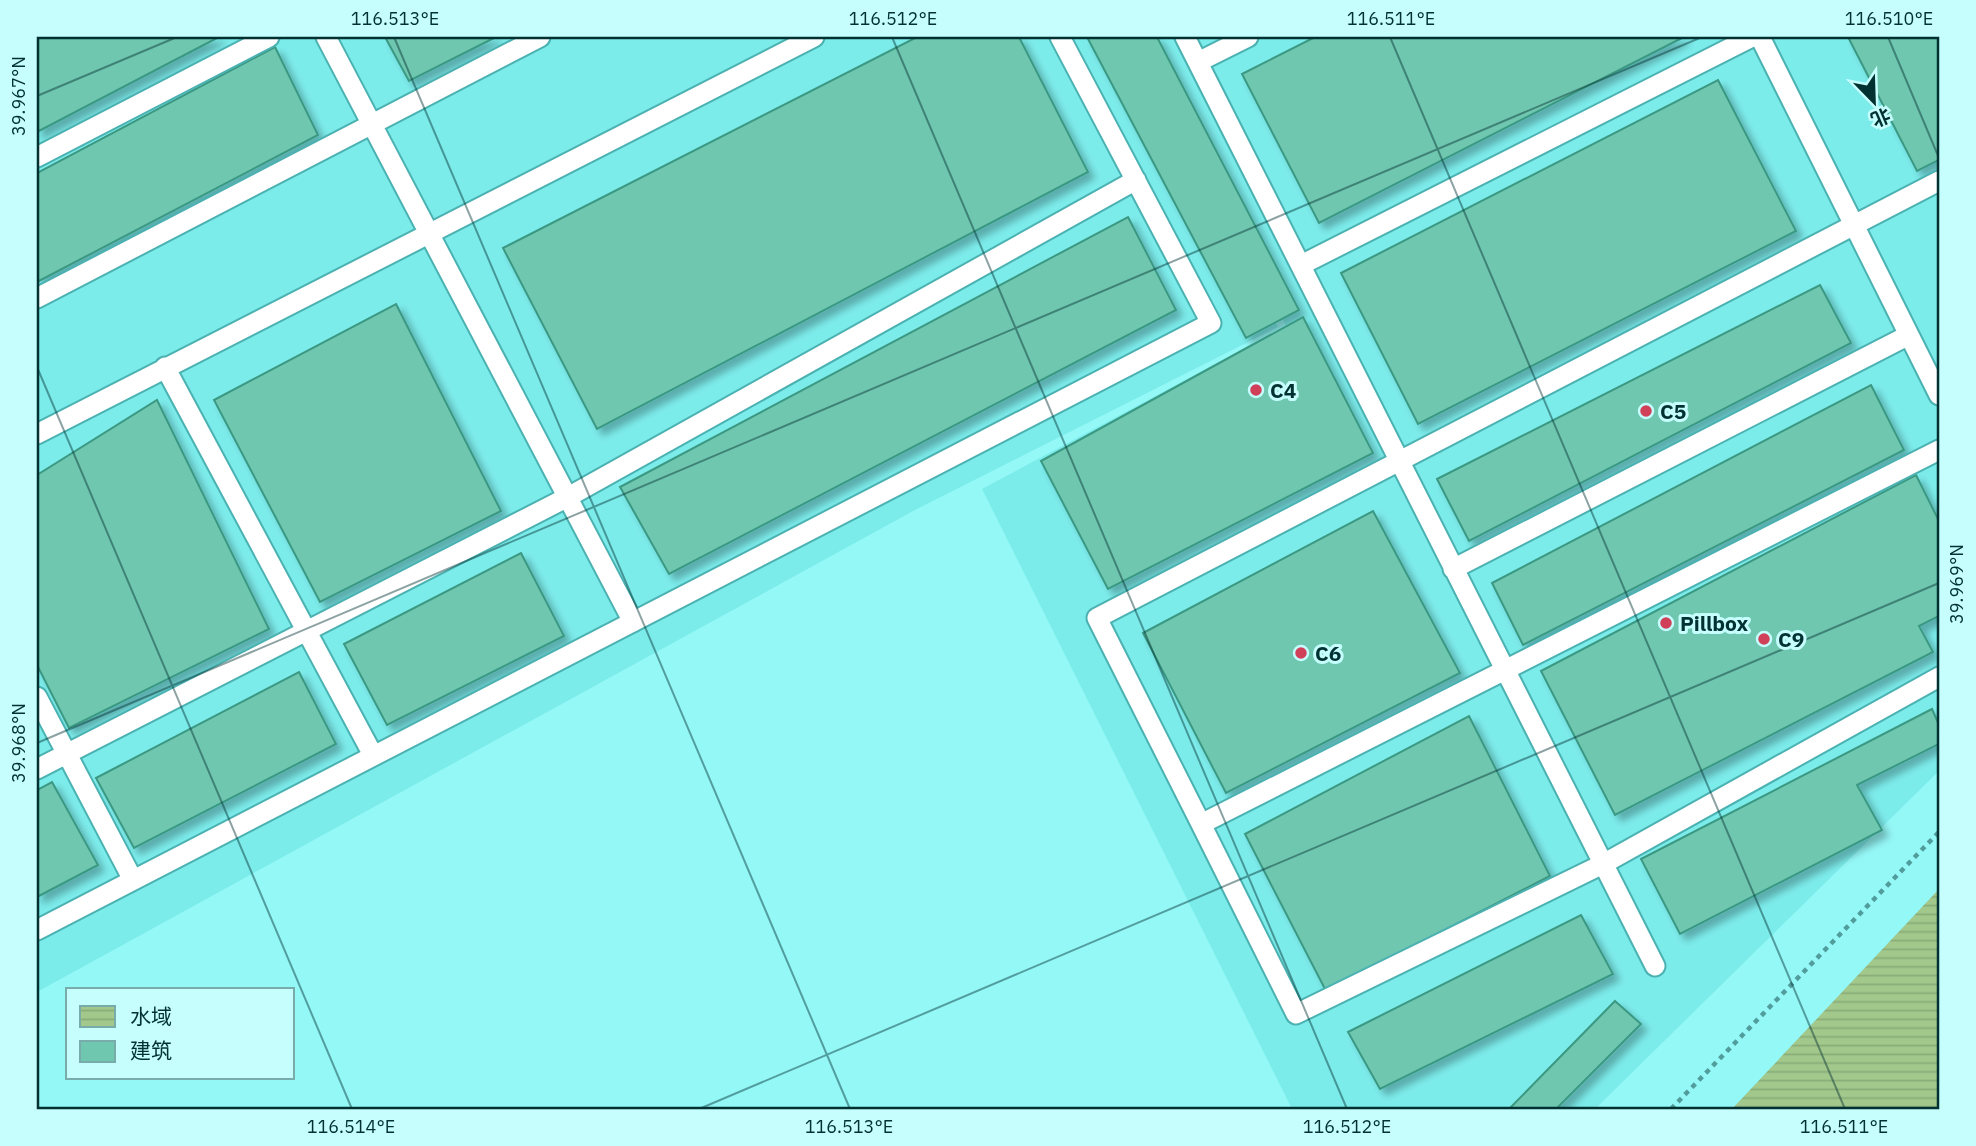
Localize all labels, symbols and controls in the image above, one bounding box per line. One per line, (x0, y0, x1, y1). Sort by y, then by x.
text: 116.513°E (351, 7, 439, 30)
text: 116.512°E (849, 7, 937, 30)
text: 116.511°E (1347, 7, 1435, 30)
text: 116.510°E (1845, 7, 1933, 30)
text: 39.967°N (7, 56, 30, 136)
north arrow (1840, 66, 1910, 136)
text: 北 (1867, 103, 1894, 132)
place label: C4 (1270, 376, 1296, 404)
marker: C4 (1248, 382, 1264, 398)
place label: C5 (1660, 397, 1686, 425)
marker: C5 (1638, 403, 1654, 419)
text: 39.969°N (1945, 544, 1968, 624)
place label: Pillbox (1680, 609, 1749, 637)
marker: Pillbox (1658, 615, 1674, 631)
place label: C9 (1778, 625, 1804, 653)
marker: C9 (1756, 631, 1772, 647)
place label: C6 (1315, 639, 1341, 667)
marker: C6 (1293, 645, 1309, 661)
text: 39.968°N (7, 703, 30, 783)
legend (66, 988, 294, 1080)
text: 水域 (130, 1002, 172, 1030)
text: 建筑 (130, 1036, 172, 1064)
text: 116.514°E (307, 1115, 395, 1138)
text: 116.513°E (805, 1115, 893, 1138)
text: 116.512°E (1303, 1115, 1391, 1138)
text: 116.511°E (1800, 1115, 1888, 1138)

